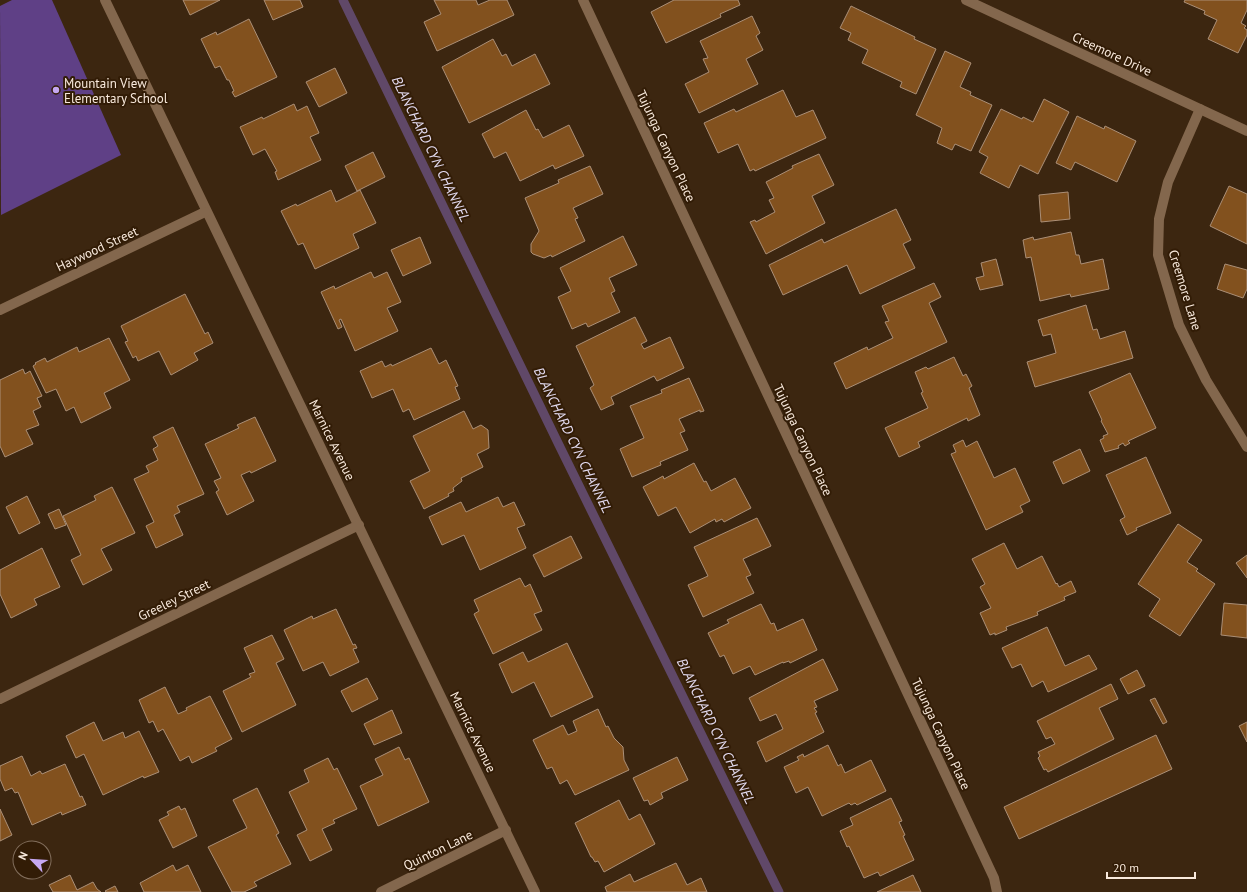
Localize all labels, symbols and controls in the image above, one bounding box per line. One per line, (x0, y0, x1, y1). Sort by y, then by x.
street label: Creemore Drive (1070, 28, 1154, 80)
water label: BLANCHARD CYN CHANNEL (388, 73, 474, 225)
place label: Mountain View Elementary School (64, 75, 168, 107)
marker: Mountain View Elementary School (51, 85, 61, 95)
street label: Tujunga Canyon Place (633, 87, 699, 205)
street label: Haywood Street (53, 222, 141, 275)
street label: Creemore Lane (1165, 248, 1205, 332)
water label: BLANCHARD CYN CHANNEL (530, 364, 616, 516)
street label: Tujunga Canyon Place (770, 381, 836, 499)
street label: Marnice Avenue (305, 397, 359, 483)
street label: Greeley Street (135, 575, 213, 625)
water label: BLANCHARD CYN CHANNEL (673, 655, 759, 807)
street label: Tujunga Canyon Place (908, 675, 974, 793)
street label: Marnice Avenue (446, 689, 500, 775)
street label: Quinton Lane (401, 826, 475, 874)
north arrow (12, 840, 52, 880)
text: N (15, 850, 31, 862)
scale bar (1107, 854, 1195, 880)
text: 20 m (1113, 860, 1139, 875)

